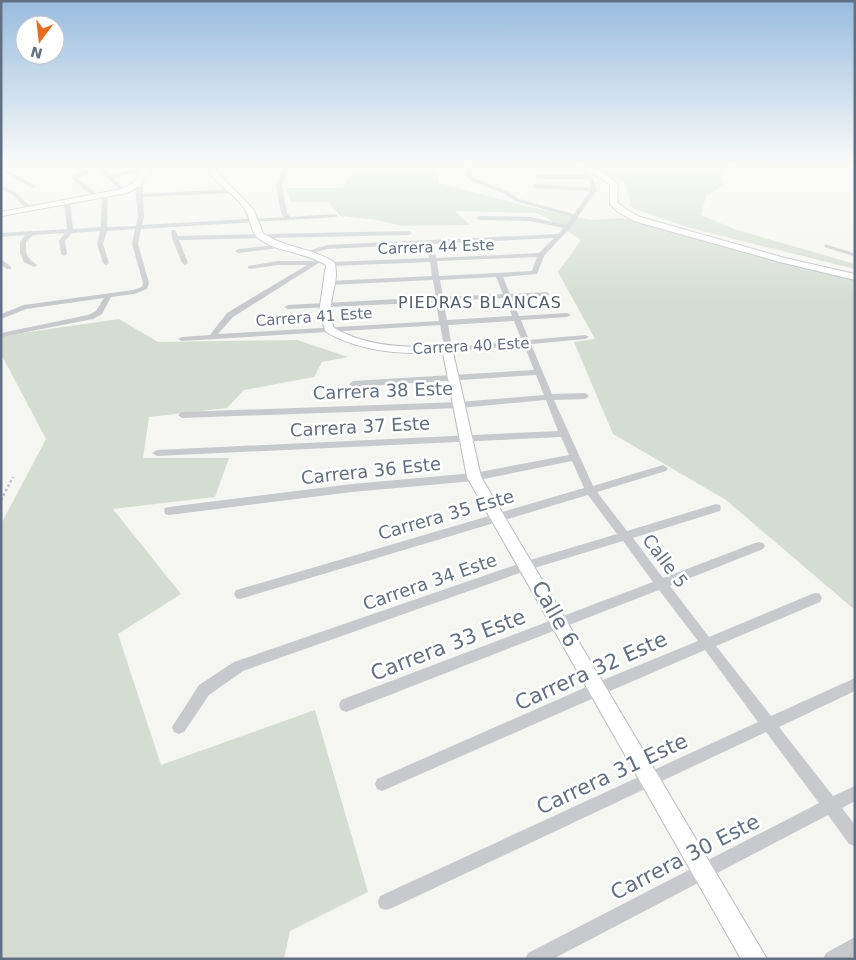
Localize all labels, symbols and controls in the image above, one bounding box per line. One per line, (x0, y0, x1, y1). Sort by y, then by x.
north arrow (15, 15, 65, 65)
text: N (29, 43, 44, 62)
street label: Carrera 44 Este (377, 236, 495, 258)
district label: PIEDRAS BLANCAS (398, 293, 562, 312)
street label: Carrera 41 Este (255, 304, 373, 330)
street label: Carrera 40 Este (412, 334, 530, 358)
street label: Carrera 38 Este (312, 378, 454, 403)
street label: Carrera 37 Este (289, 412, 431, 441)
street label: Carrera 36 Este (300, 453, 442, 488)
street label: Carrera 35 Este (375, 485, 516, 544)
street label: Calle 5 (638, 530, 692, 592)
street label: Carrera 34 Este (360, 549, 500, 614)
street label: Calle 6 (527, 577, 583, 651)
street label: Carrera 33 Este (367, 604, 529, 686)
street label: Carrera 32 Este (511, 627, 671, 715)
street label: Carrera 31 Este (533, 729, 691, 819)
street label: Carrera 30 Este (607, 809, 763, 905)

